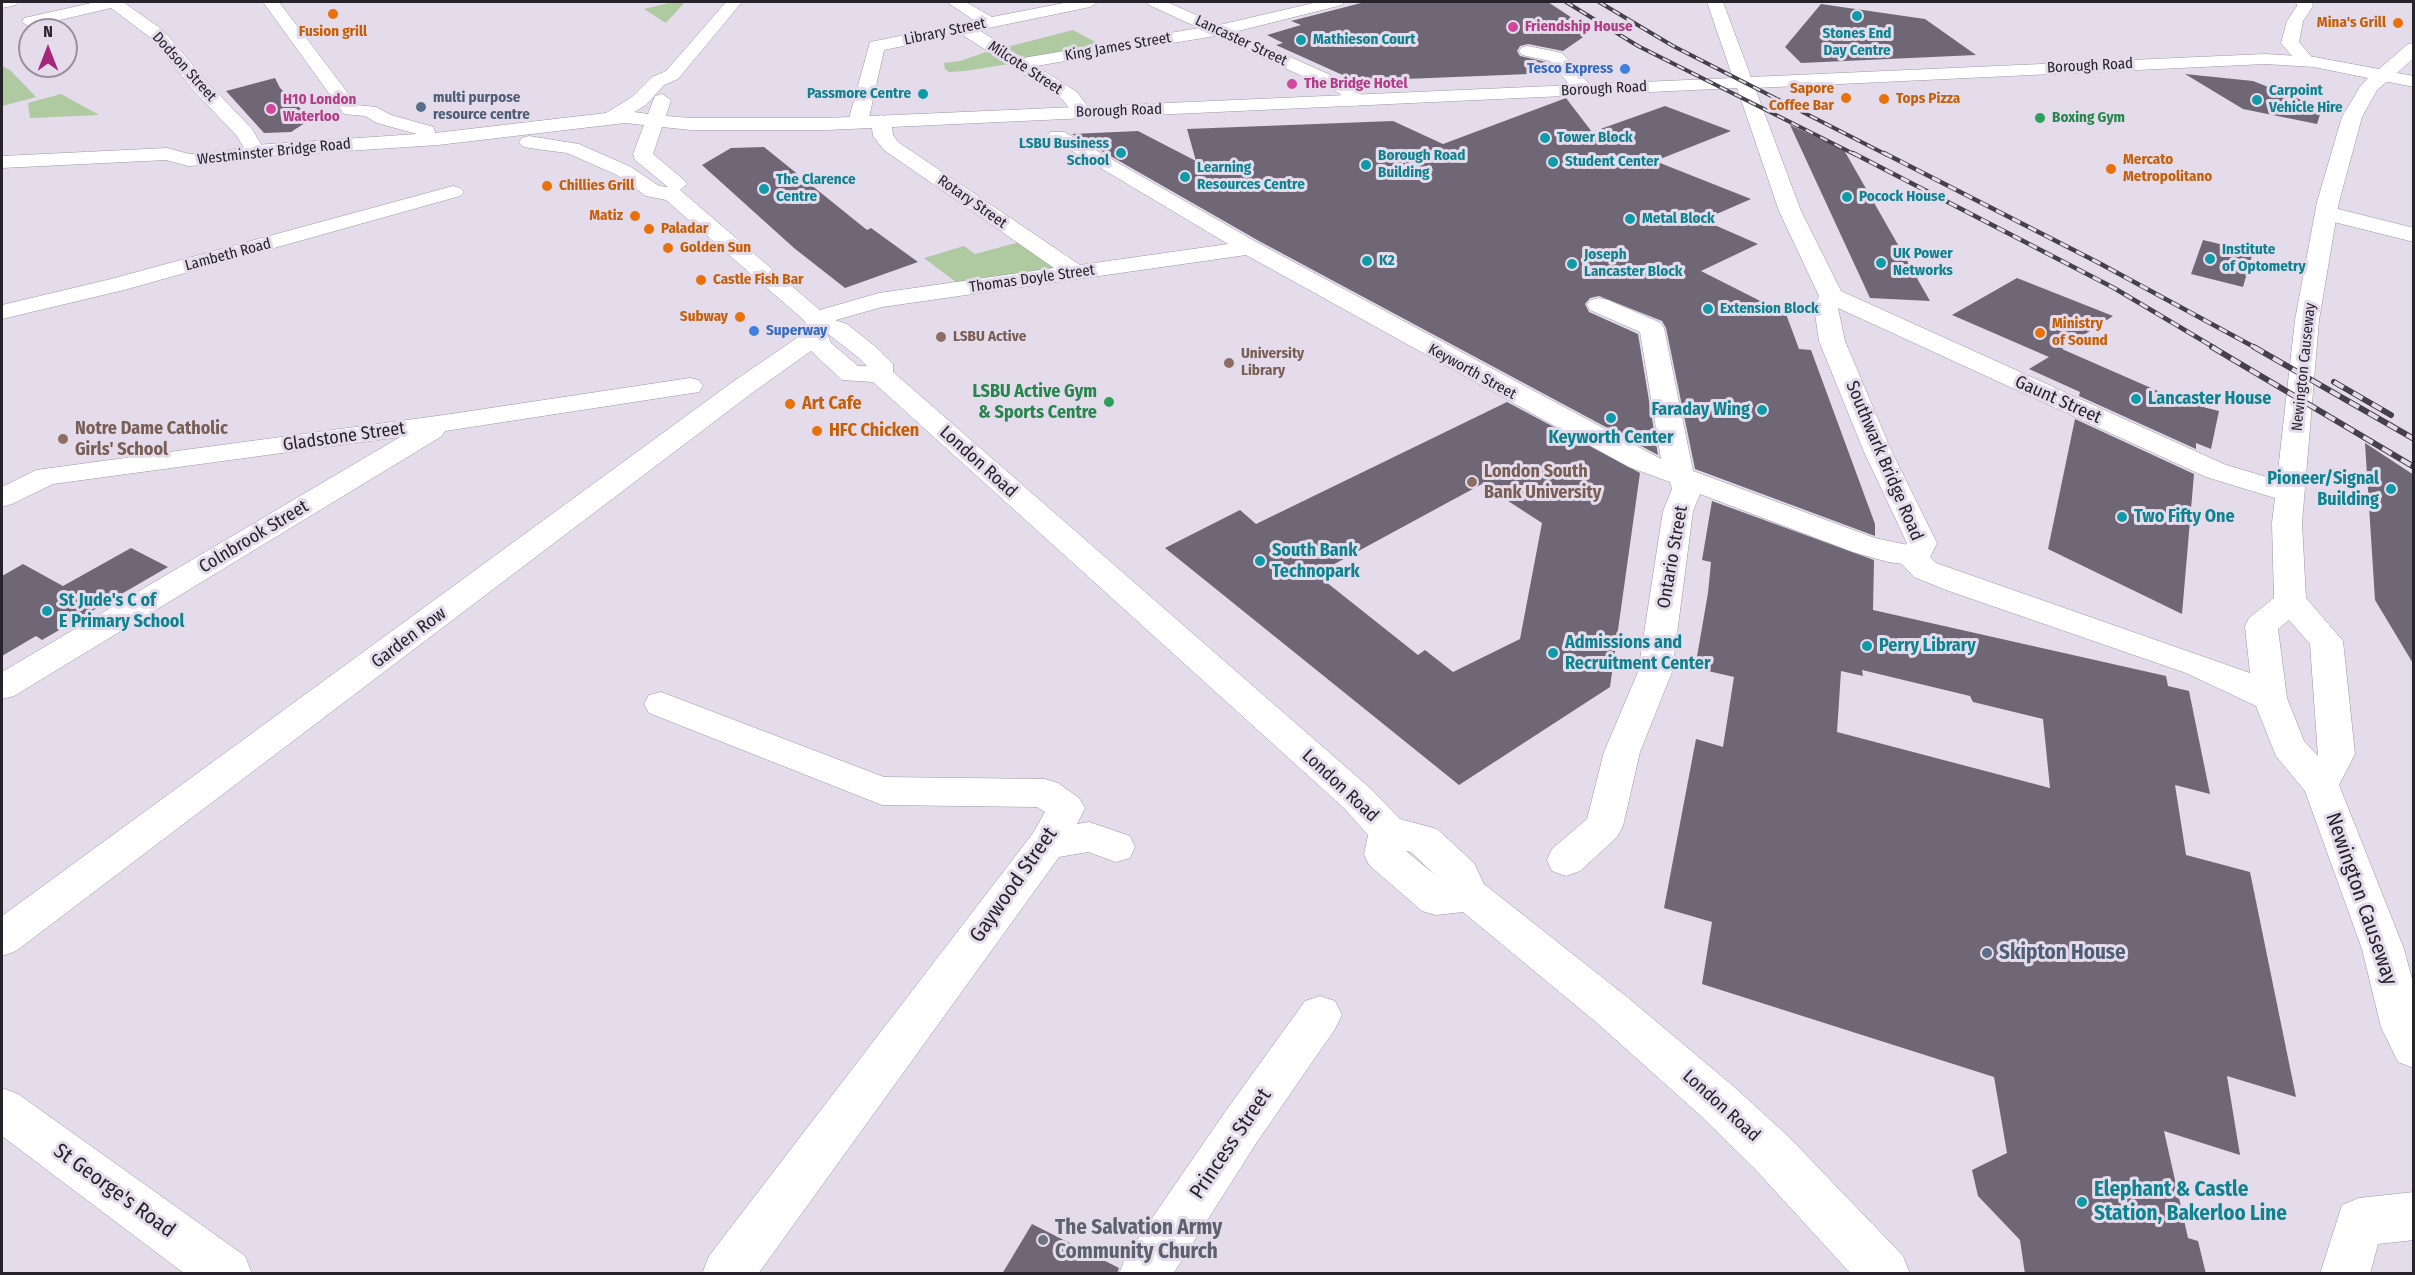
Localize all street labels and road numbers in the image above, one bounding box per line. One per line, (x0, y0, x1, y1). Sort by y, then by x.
street label: Lancaster Street (1192, 12, 1290, 70)
street label: Library Street (903, 15, 987, 49)
street label: Dodson Street (148, 29, 220, 105)
street label: King James Street (1064, 29, 1172, 65)
street label: Milcote Street (985, 37, 1065, 99)
street label: Borough Road (2046, 55, 2134, 77)
street label: Borough Road (1560, 78, 1648, 100)
street label: Borough Road (1076, 101, 1162, 121)
street label: Westminster Bridge Road (196, 135, 352, 169)
street label: Rotary Street (934, 172, 1010, 232)
street label: Lambeth Road (183, 235, 273, 275)
street label: Thomas Doyle Street (968, 261, 1096, 297)
street label: Newington Causeway (2288, 302, 2320, 432)
street label: Keyworth Street (1425, 340, 1519, 404)
street label: Gaunt Street (2011, 371, 2105, 429)
street label: Southwark Bridge Road (1841, 378, 1927, 544)
street label: Gladstone Street (282, 418, 406, 456)
street label: London Road (935, 422, 1021, 502)
street label: Colnbrook Street (195, 496, 313, 578)
street label: Ontario Street (1653, 504, 1693, 610)
street label: Garden Row (367, 603, 451, 673)
street label: London Road (1297, 745, 1383, 827)
street label: Newington Causeway (2320, 810, 2402, 988)
street label: Gaywood Street (965, 822, 1063, 948)
street label: London Road (1678, 1066, 1764, 1146)
street label: Princess Street (1185, 1084, 1277, 1204)
street label: St George's Road (48, 1139, 180, 1243)

